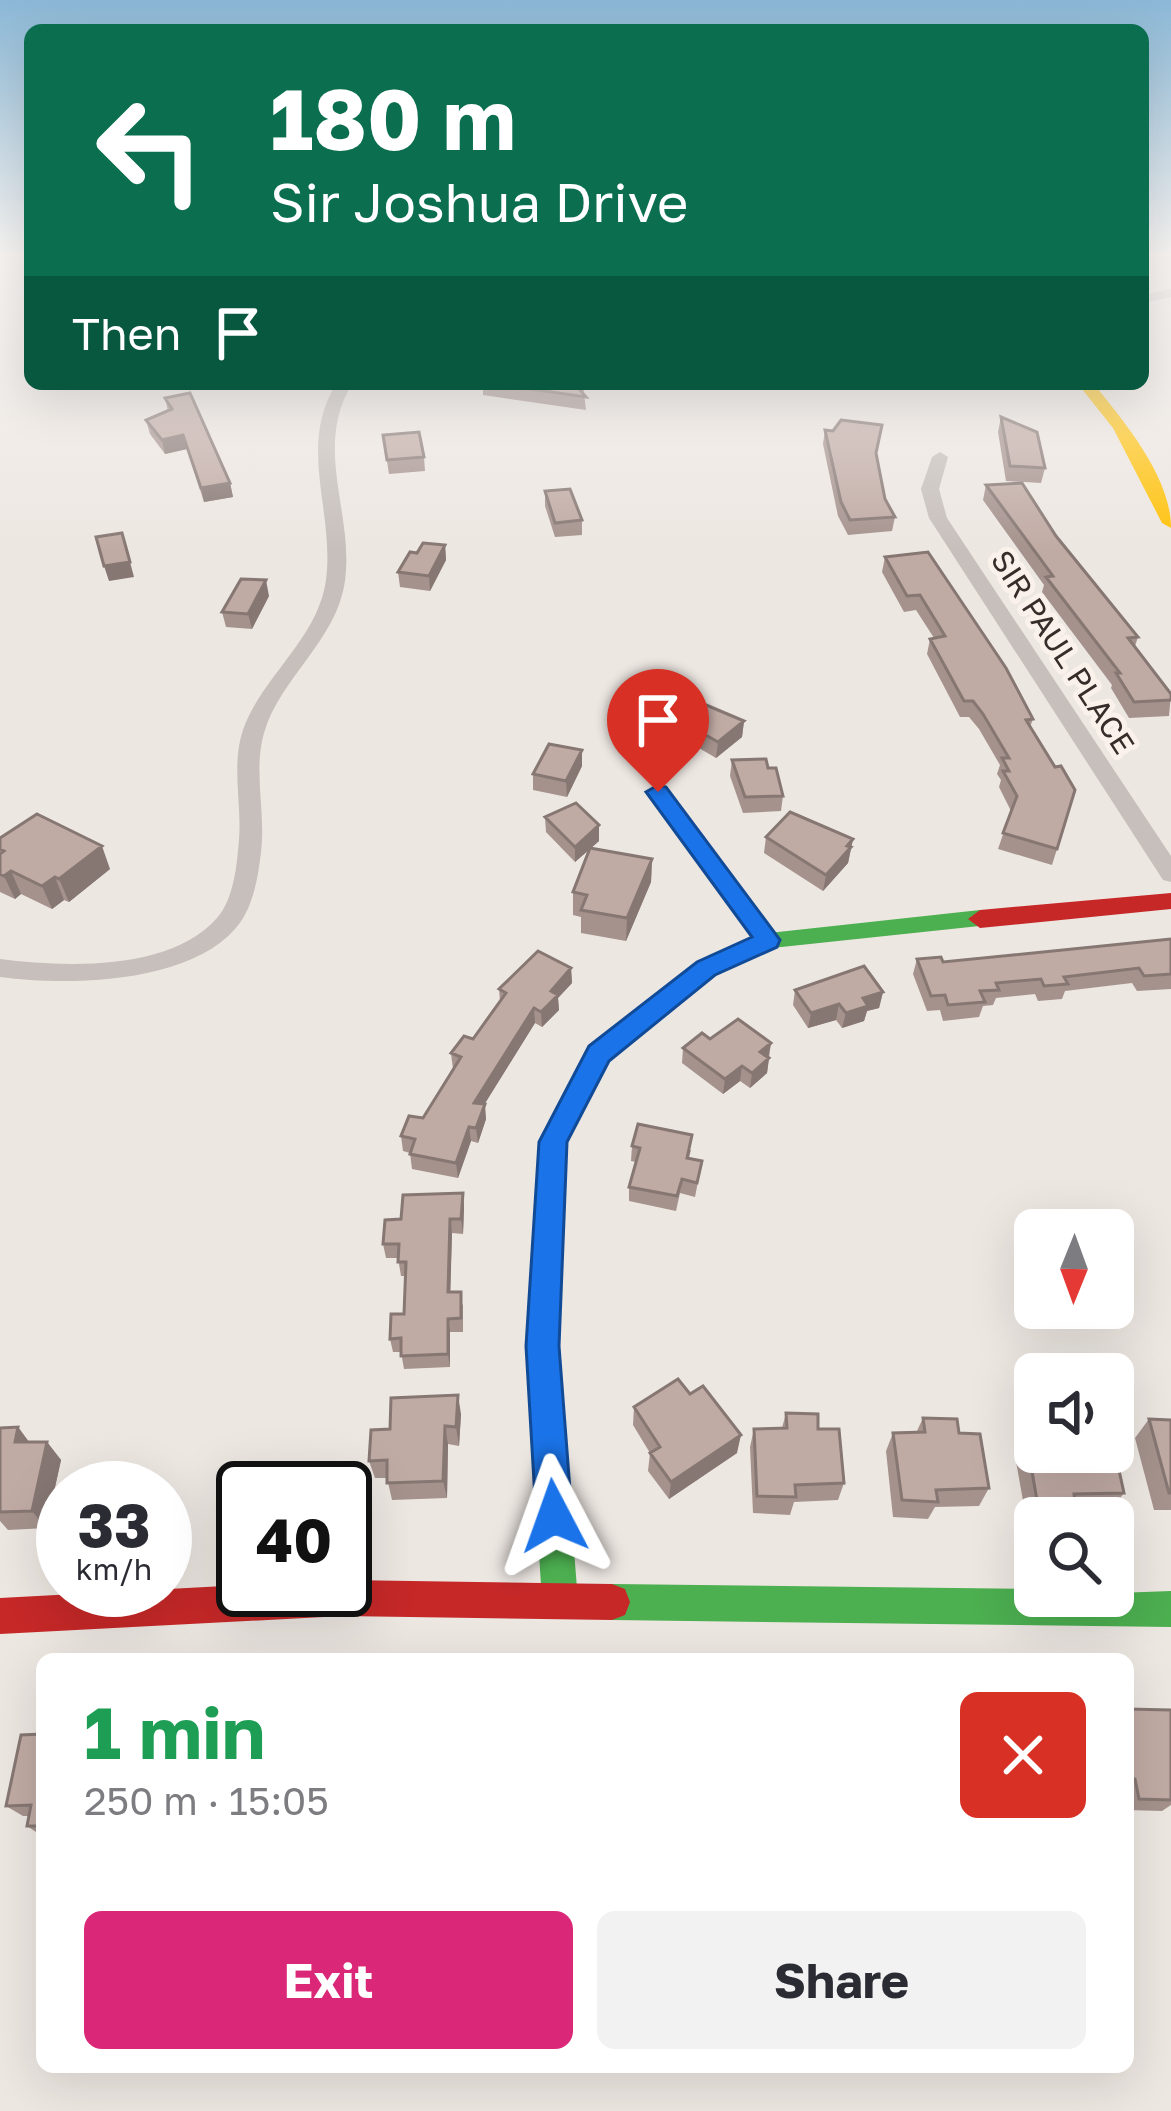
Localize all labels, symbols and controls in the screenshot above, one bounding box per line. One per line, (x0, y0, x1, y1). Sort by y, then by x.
text: 180 m (270, 68, 516, 168)
icon: left (72, 72, 228, 228)
text: Sir Joshua Drive (270, 169, 688, 234)
icon: arrive (205, 300, 271, 366)
text: Then (72, 306, 181, 360)
street label: SIR PAUL PLACE (984, 544, 1142, 760)
pin (607, 669, 709, 792)
icon: arrive (625, 687, 691, 753)
north arrow (1014, 1209, 1134, 1329)
map controls (1014, 1209, 1134, 1617)
button: sound (1014, 1353, 1134, 1473)
position arrow (491, 1453, 617, 1579)
speed limit sign: 40 (216, 1461, 372, 1617)
text: 33 (77, 1488, 151, 1560)
button: search (1014, 1497, 1134, 1617)
text: km/h (76, 1551, 152, 1587)
text: 1 min (84, 1688, 265, 1775)
button: close (960, 1692, 1086, 1818)
text: 250 m · 15:05 (84, 1777, 329, 1824)
button: Exit (84, 1911, 573, 2049)
button: Share (597, 1911, 1086, 2049)

